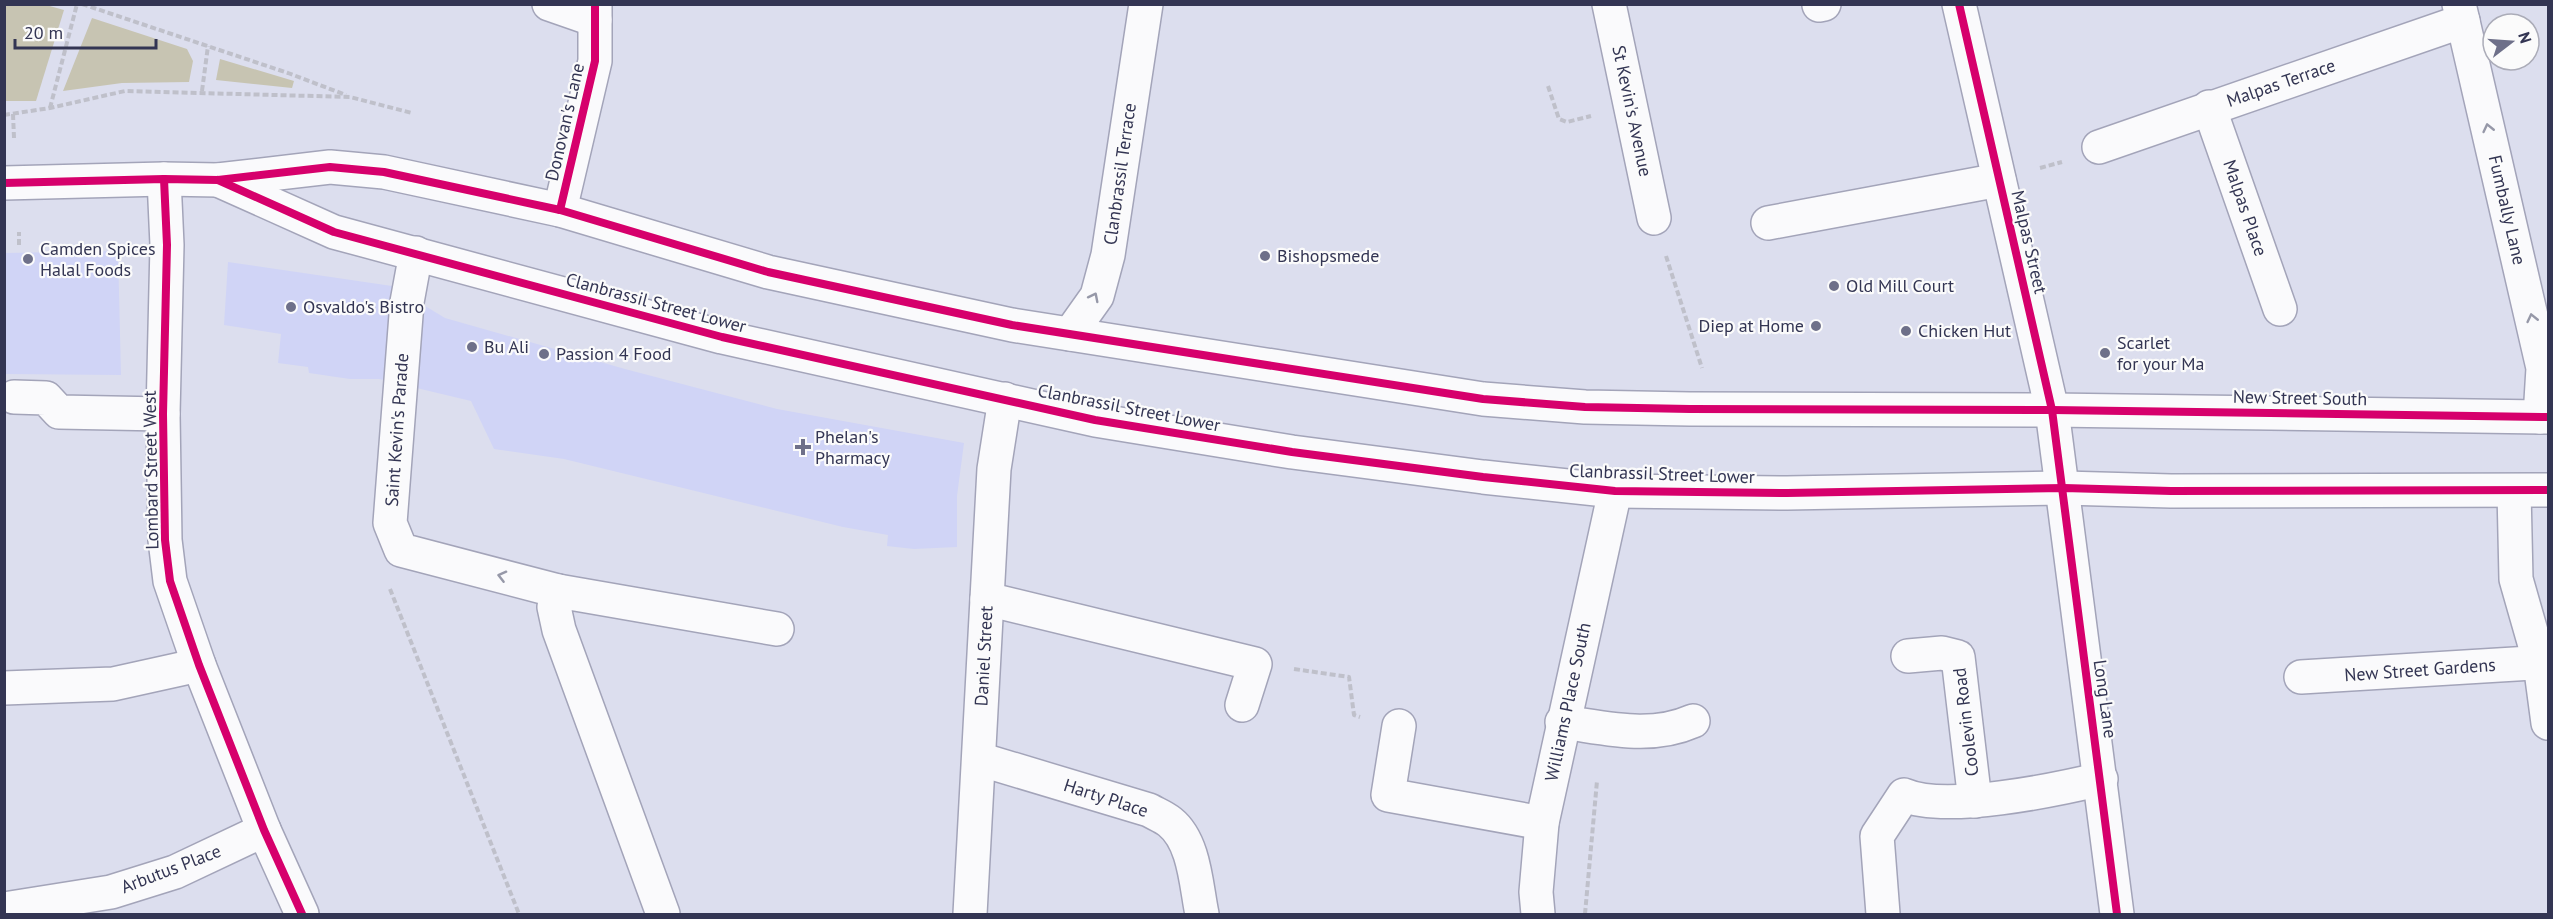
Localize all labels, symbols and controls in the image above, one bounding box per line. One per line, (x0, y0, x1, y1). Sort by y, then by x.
scale bar (15, 12, 156, 50)
north arrow (2481, 12, 2541, 72)
text: 20 m (24, 21, 63, 44)
text: N (2514, 30, 2536, 46)
street label: St Kevin's Avenue (1607, 43, 1658, 179)
street label: Malpas Terrace (2223, 53, 2338, 112)
street label: Donovan's Lane (540, 61, 589, 183)
street label: Clanbrassil Terrace (1098, 101, 1141, 247)
one-way arrow (2482, 123, 2495, 133)
street label: Fumbally Lane (2484, 153, 2531, 267)
street label: Malpas Place (2218, 157, 2273, 259)
street label: Malpas Street (2006, 188, 2053, 296)
place label: Camden Spices Halal Foods (40, 237, 156, 281)
place label: Bishopsmede (1277, 244, 1379, 267)
marker: Bishopsmede (1258, 249, 1272, 263)
marker: Camden Spices Halal Foods (21, 252, 35, 266)
street label: Clanbrassil Street Lower (563, 267, 749, 338)
place label: Old Mill Court (1846, 274, 1954, 297)
marker: Old Mill Court (1827, 279, 1841, 293)
one-way arrow (1087, 293, 1098, 303)
place label: Osvaldo's Bistro (303, 295, 424, 318)
marker: Osvaldo's Bistro (284, 300, 298, 314)
one-way arrow (2526, 313, 2539, 323)
place label: Diep at Home (1698, 314, 1804, 337)
marker: Diep at Home (1809, 319, 1823, 333)
place label: Chicken Hut (1918, 319, 2011, 342)
marker: Chicken Hut (1899, 324, 1913, 338)
place label: Scarlet for your Ma (2117, 331, 2205, 375)
place label: Bu Ali (484, 335, 529, 358)
marker: Bu Ali (465, 340, 479, 354)
place label: Passion 4 Food (556, 342, 672, 365)
marker: Scarlet for your Ma (2098, 346, 2112, 360)
marker: Passion 4 Food (537, 347, 551, 361)
street label: Saint Kevin's Parade (380, 352, 413, 507)
street label: Clanbrassil Street Lower (1036, 378, 1223, 437)
street label: New Street South (2233, 385, 2367, 410)
street label: Lombard Street West (138, 390, 163, 550)
place label: Phelan's Pharmacy (815, 425, 890, 469)
marker: Phelan's Pharmacy (796, 440, 810, 454)
street label: Clanbrassil Street Lower (1569, 459, 1755, 488)
one-way arrow (497, 571, 508, 583)
street label: Daniel Street (969, 605, 998, 707)
street label: Williams Place South (1539, 620, 1596, 783)
street label: New Street Gardens (2343, 653, 2496, 686)
street label: Long Lane (2089, 658, 2122, 740)
street label: Coolevin Road (1947, 666, 1984, 778)
street label: Harty Place (1061, 773, 1151, 822)
street label: Arbutus Place (118, 839, 224, 898)

